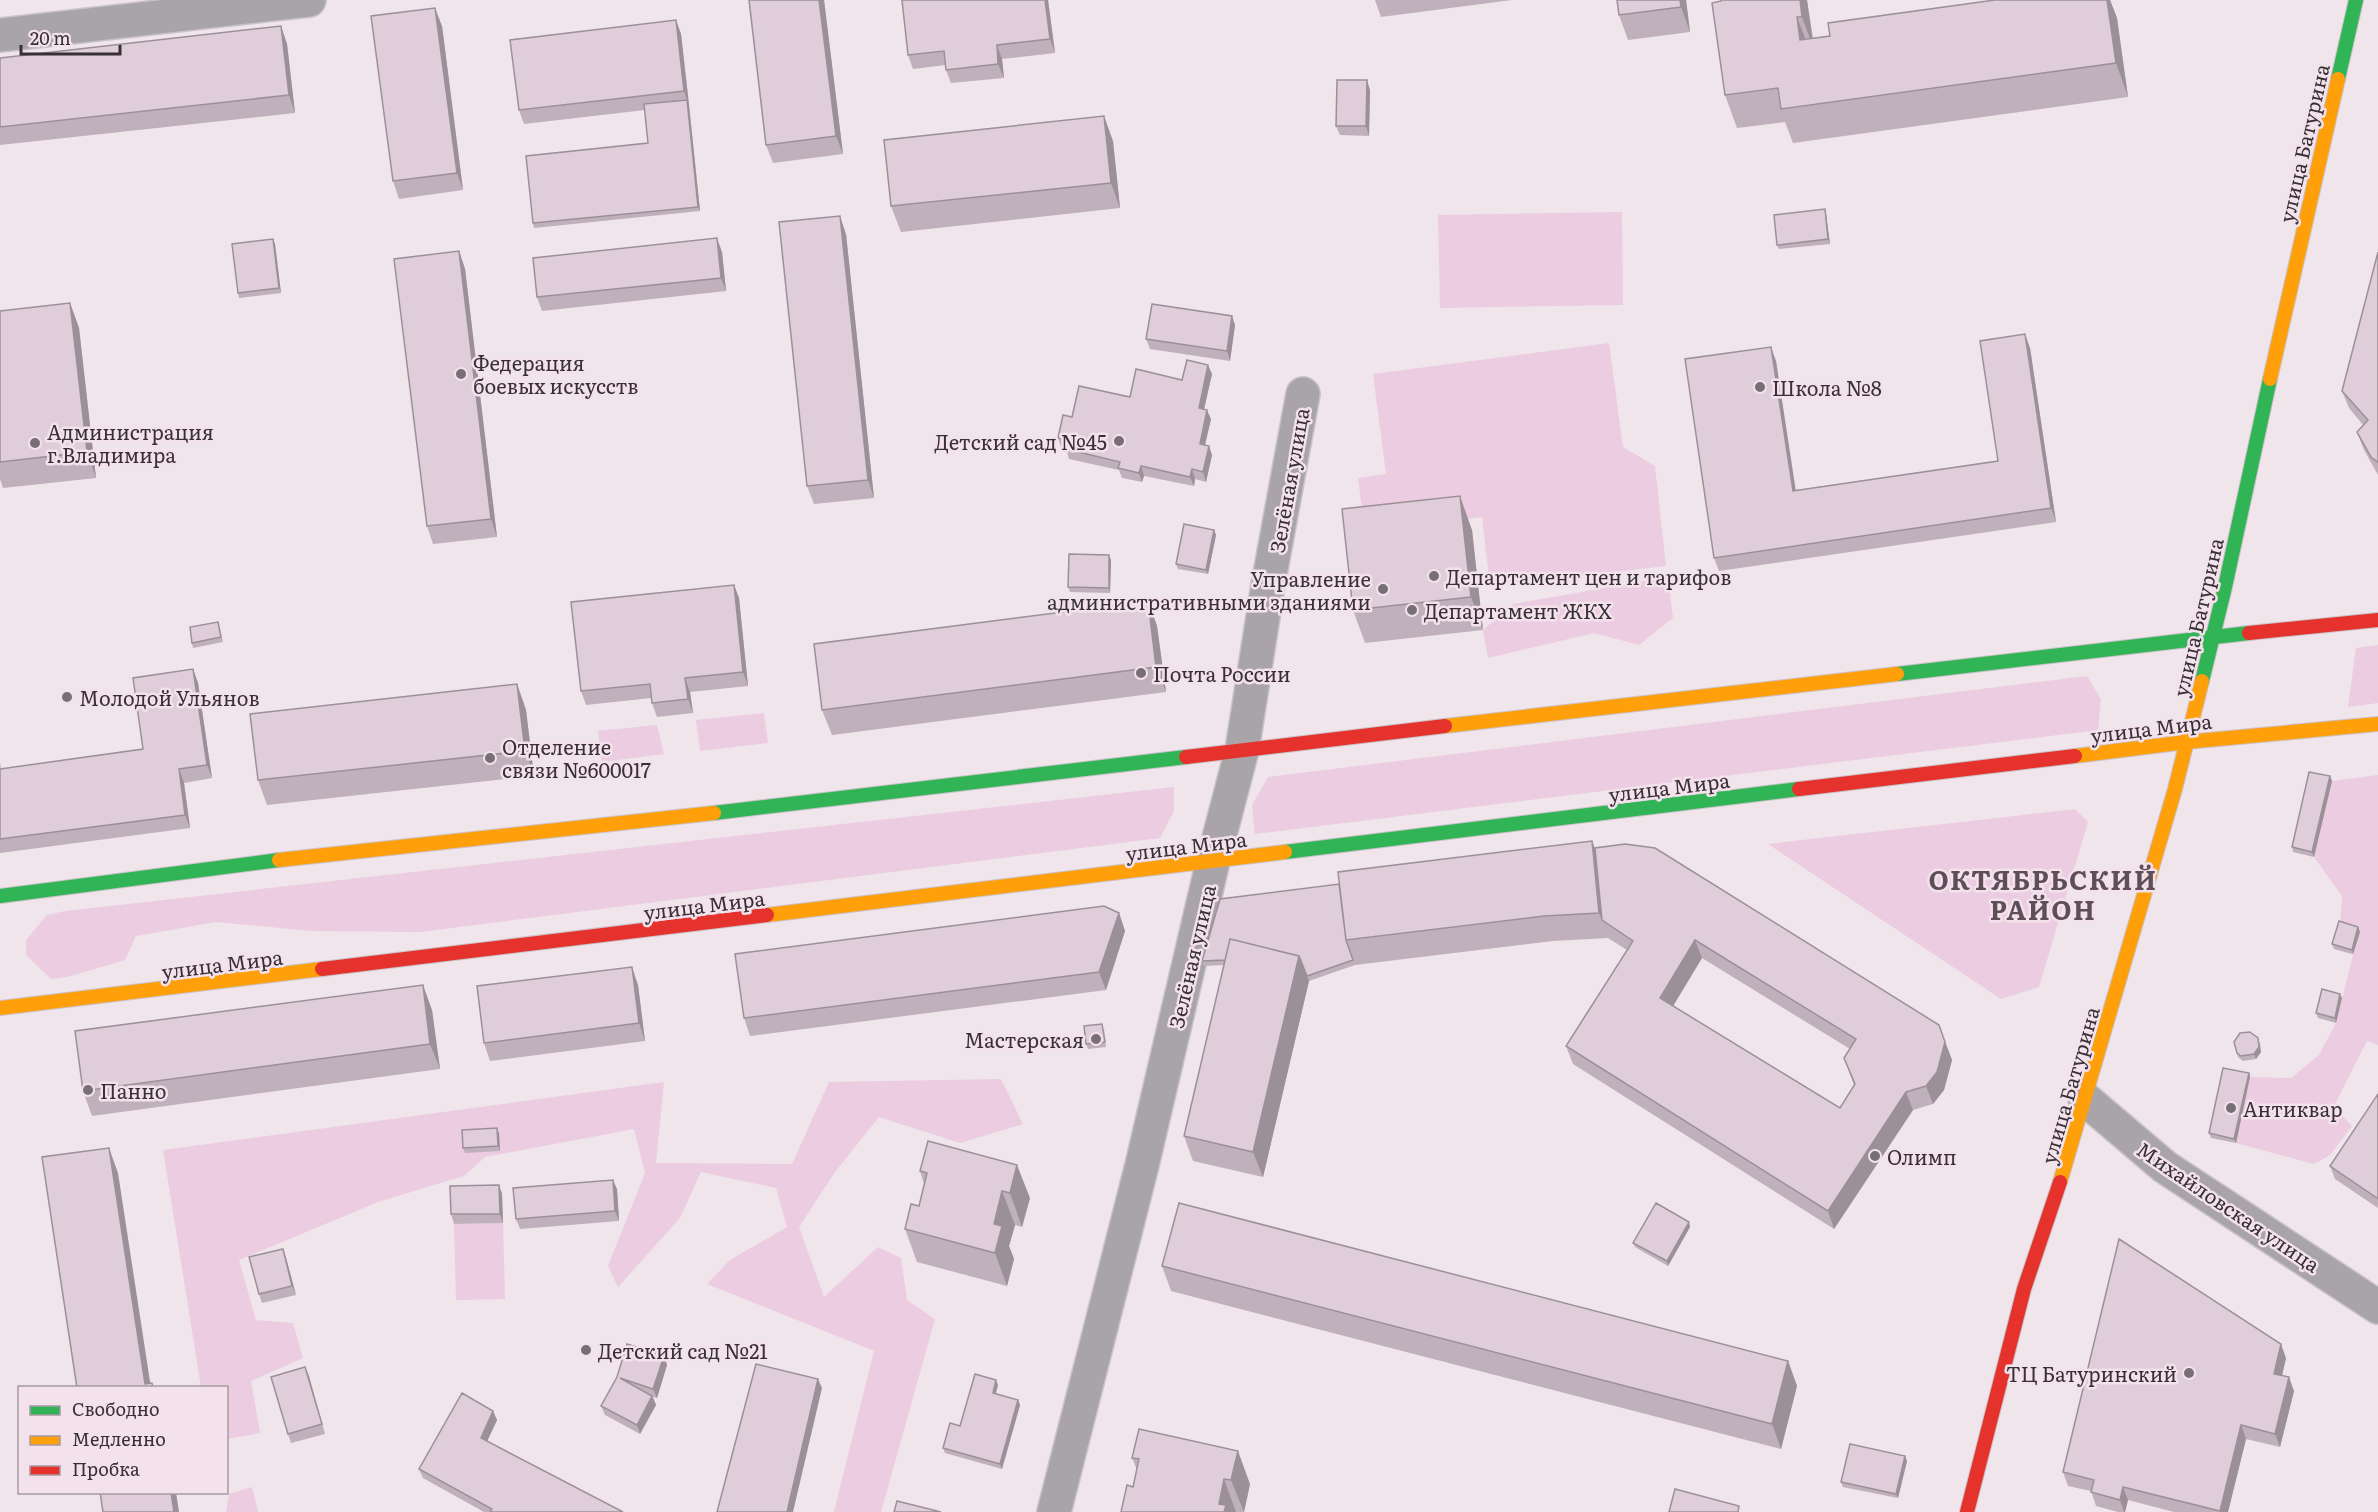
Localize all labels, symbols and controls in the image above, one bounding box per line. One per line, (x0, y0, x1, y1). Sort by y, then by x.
scale bar (21, 18, 120, 56)
text: 20 m (30, 24, 71, 51)
street label: улица Батурина (2270, 60, 2336, 225)
place label: Федерация боевых искусств (473, 347, 639, 400)
marker: Федерация боевых искусств (454, 367, 468, 381)
place label: Школа №8 (1772, 372, 1882, 402)
marker: Школа №8 (1753, 380, 1767, 394)
street label: Зелёная улица (1261, 405, 1316, 555)
place label: Администрация г.Владимира (47, 416, 214, 469)
place label: Детский сад №45 (935, 426, 1107, 456)
marker: Детский сад №45 (1112, 434, 1126, 448)
marker: Администрация г.Владимира (28, 436, 42, 450)
street label: улица Батурина (2164, 534, 2230, 699)
place label: Департамент цен и тарифов (1446, 561, 1731, 591)
place label: Управление административными зданиями (1047, 563, 1371, 616)
marker: Департамент цен и тарифов (1427, 569, 1441, 583)
marker: Управление административными зданиями (1376, 582, 1390, 596)
place label: Департамент ЖКХ (1424, 595, 1612, 625)
marker: Департамент ЖКХ (1405, 603, 1419, 617)
place label: Почта России (1153, 658, 1291, 688)
marker: Почта России (1134, 666, 1148, 680)
place label: Молодой Ульянов (79, 682, 260, 712)
marker: Молодой Ульянов (60, 690, 74, 704)
street label: улица Мира (2089, 705, 2214, 749)
place label: Отделение связи №600017 (502, 731, 651, 784)
marker: Отделение связи №600017 (483, 751, 497, 765)
street label: улица Мира (1607, 764, 1732, 808)
street label: улица Мира (1124, 823, 1249, 867)
district label: ОКТЯБРЬСКИЙ РАЙОН (1928, 859, 2158, 928)
street label: Зелёная улица (1160, 881, 1222, 1031)
street label: улица Мира (642, 882, 767, 926)
street label: улица Мира (160, 941, 285, 985)
street label: улица Батурина (2032, 1003, 2106, 1167)
place label: Мастерская (964, 1024, 1084, 1054)
marker: Мастерская (1089, 1032, 1103, 1046)
place label: Панно (100, 1075, 167, 1105)
marker: Панно (81, 1083, 95, 1097)
place label: Антиквар (2243, 1093, 2343, 1123)
marker: Антиквар (2224, 1101, 2238, 1115)
street label: Михайловская улица (2131, 1133, 2327, 1279)
place label: Олимп (1887, 1141, 1957, 1171)
marker: Олимп (1868, 1149, 1882, 1163)
place label: Детский сад №21 (598, 1335, 768, 1365)
marker: Детский сад №21 (579, 1343, 593, 1357)
place label: ТЦ Батуринский (2006, 1358, 2177, 1388)
marker: ТЦ Батуринский (2182, 1366, 2196, 1380)
legend (18, 1386, 228, 1494)
text: Свободно (72, 1395, 160, 1422)
text: Медленно (72, 1425, 166, 1452)
text: Пробка (72, 1455, 140, 1482)

